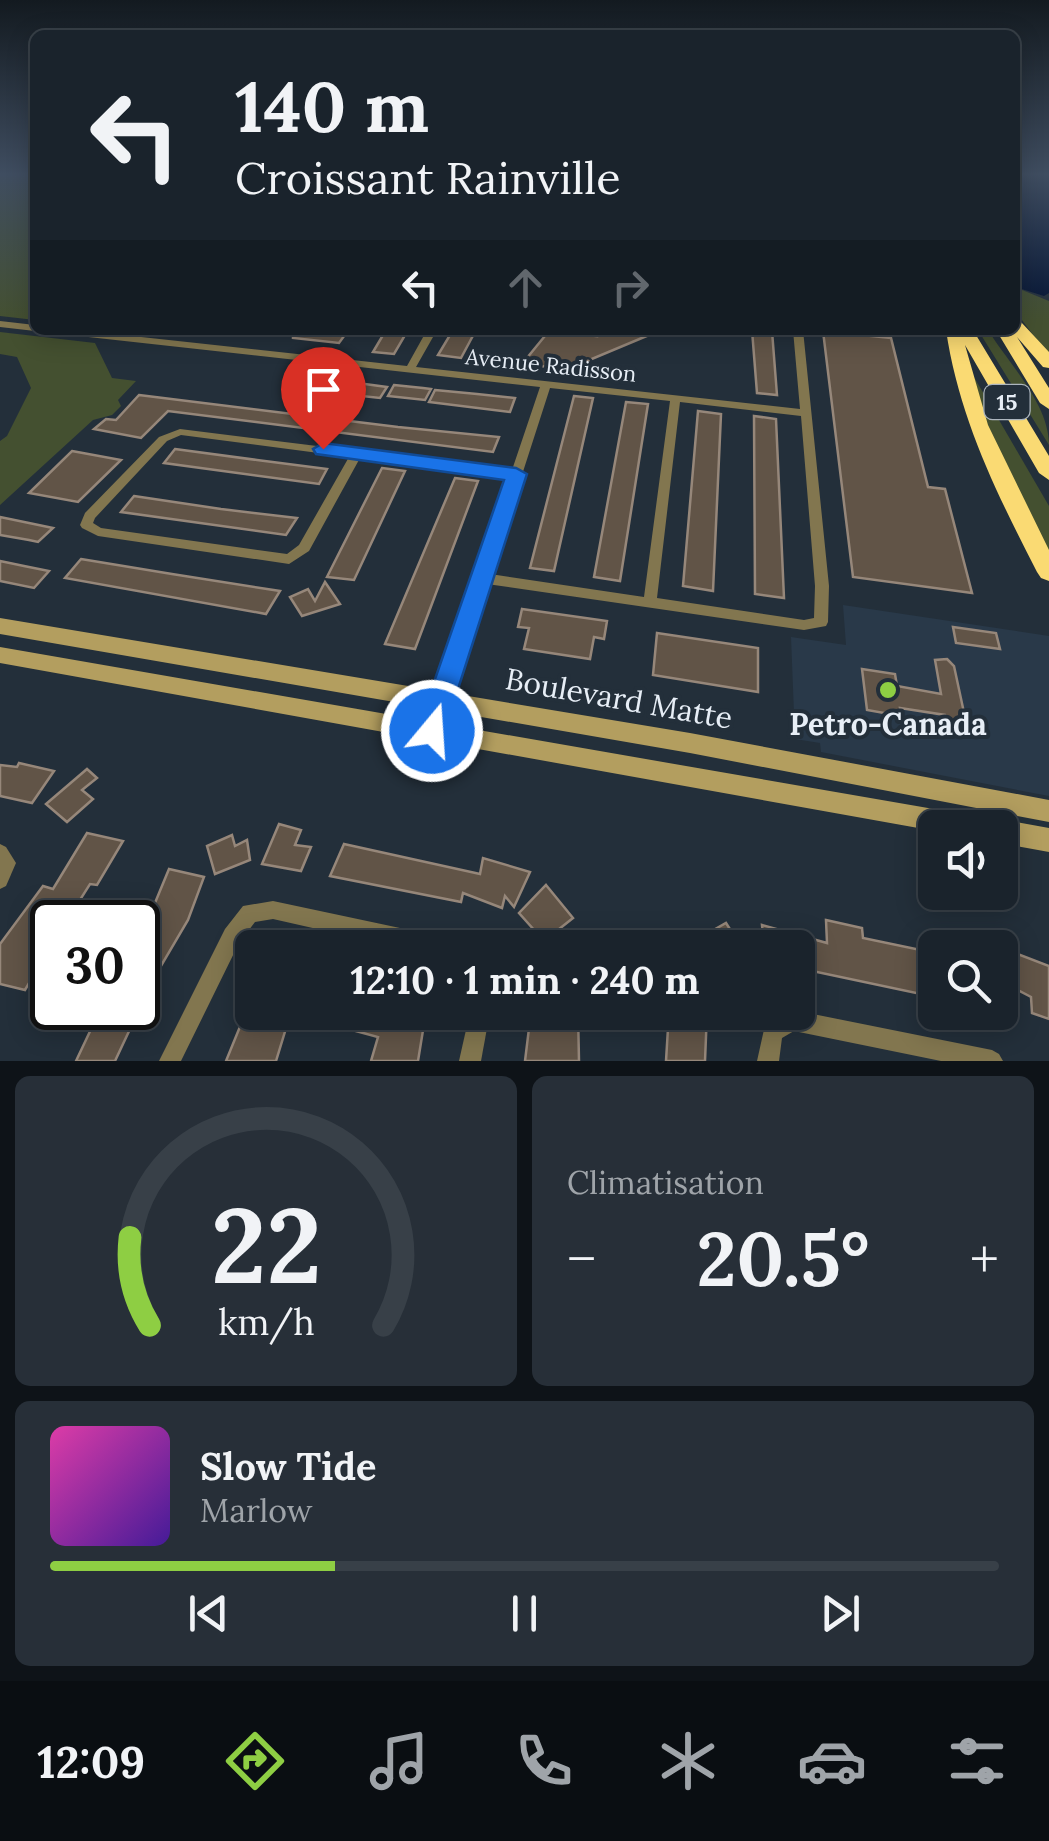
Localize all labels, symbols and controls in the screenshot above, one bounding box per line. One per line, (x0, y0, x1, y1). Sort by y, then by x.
text: 140 m (235, 62, 429, 151)
icon: left (70, 70, 200, 200)
text: Croissant Rainville (235, 149, 621, 206)
icon: left (393, 260, 448, 315)
icon: ahead (498, 260, 553, 315)
icon: right (603, 260, 658, 315)
street label: Avenue Radisson (463, 342, 638, 388)
pin (281, 347, 366, 450)
icon: arrive (296, 362, 351, 417)
road number: 15 (984, 385, 1030, 419)
street label: Boulevard Matte (502, 659, 736, 737)
position arrow (380, 679, 484, 783)
marker: Petro-Canada (877, 679, 899, 701)
place label: Petro-Canada (789, 705, 987, 743)
map controls (918, 810, 1018, 1030)
button: sound (918, 810, 1018, 910)
speed limit sign: 30 (30, 900, 160, 1030)
button: search (918, 930, 1018, 1030)
text: 12:10 · 1 min · 240 m (350, 956, 700, 1004)
text: Climatisation (567, 1162, 764, 1203)
text: 22 (211, 1178, 321, 1311)
text: 20.5° (696, 1211, 870, 1307)
text: − (567, 1224, 596, 1294)
text: + (970, 1224, 999, 1294)
text: km/h (218, 1299, 314, 1345)
text: Slow Tide (200, 1442, 377, 1490)
text: Marlow (200, 1490, 312, 1531)
icon: previous (181, 1586, 236, 1641)
icon: pause (497, 1586, 552, 1641)
icon: next (813, 1586, 868, 1641)
icon: directions (220, 1726, 290, 1796)
icon: music (364, 1726, 434, 1796)
icon: phone (509, 1726, 579, 1796)
icon: climate (653, 1726, 723, 1796)
icon: car (797, 1726, 867, 1796)
icon: filters (942, 1726, 1012, 1796)
text: 12:09 (37, 1733, 145, 1790)

